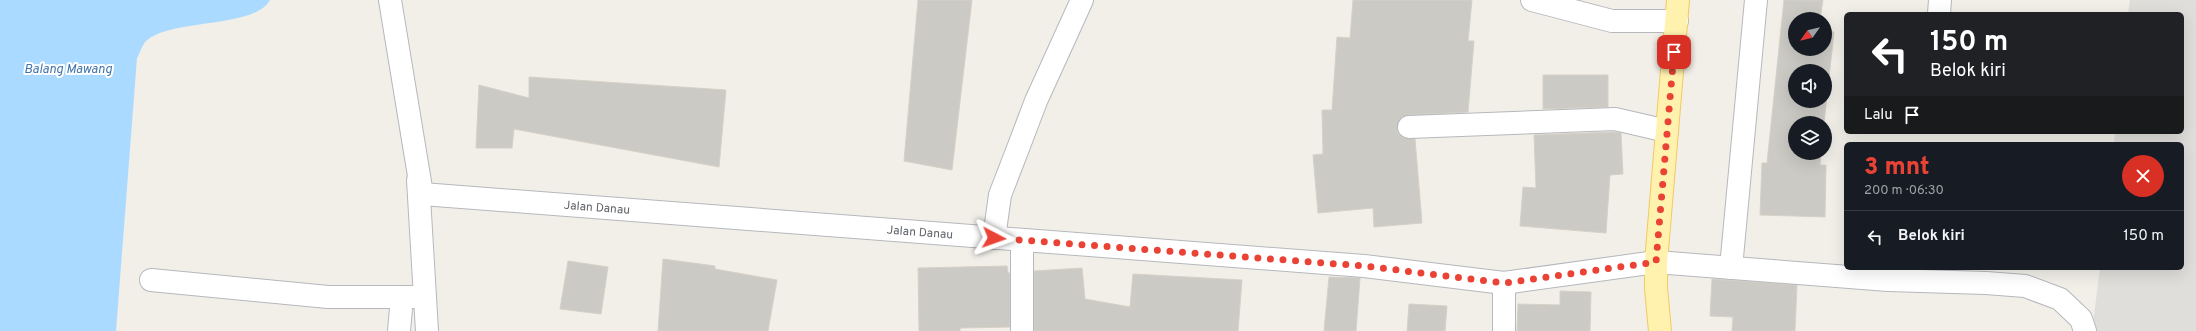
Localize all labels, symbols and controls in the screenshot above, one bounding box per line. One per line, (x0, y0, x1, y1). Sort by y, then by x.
north arrow (1788, 12, 1832, 56)
map controls (1788, 12, 1832, 160)
text: 150 m (1930, 25, 2008, 61)
icon: left (1864, 28, 1916, 80)
pin (1657, 35, 1691, 69)
icon: arrive (1663, 41, 1685, 63)
text: Belok kiri (1930, 60, 2006, 83)
water label: Balang Mawang (24, 62, 113, 78)
button: sound (1788, 64, 1832, 108)
icon: arrive (1901, 104, 1923, 126)
text: Lalu (1864, 106, 1893, 125)
button: layers (1788, 116, 1832, 160)
text: 3 mnt (1864, 153, 1929, 183)
button: close (2122, 155, 2164, 197)
text: 200 m · 06:30 (1864, 183, 1944, 199)
street label: Jalan Danau (563, 198, 631, 219)
position arrow (973, 217, 1015, 259)
street label: Jalan Danau (886, 223, 954, 244)
icon: left (1864, 226, 1886, 248)
text: Belok kiri (1898, 227, 1965, 246)
text: 150 m (2123, 227, 2164, 246)

